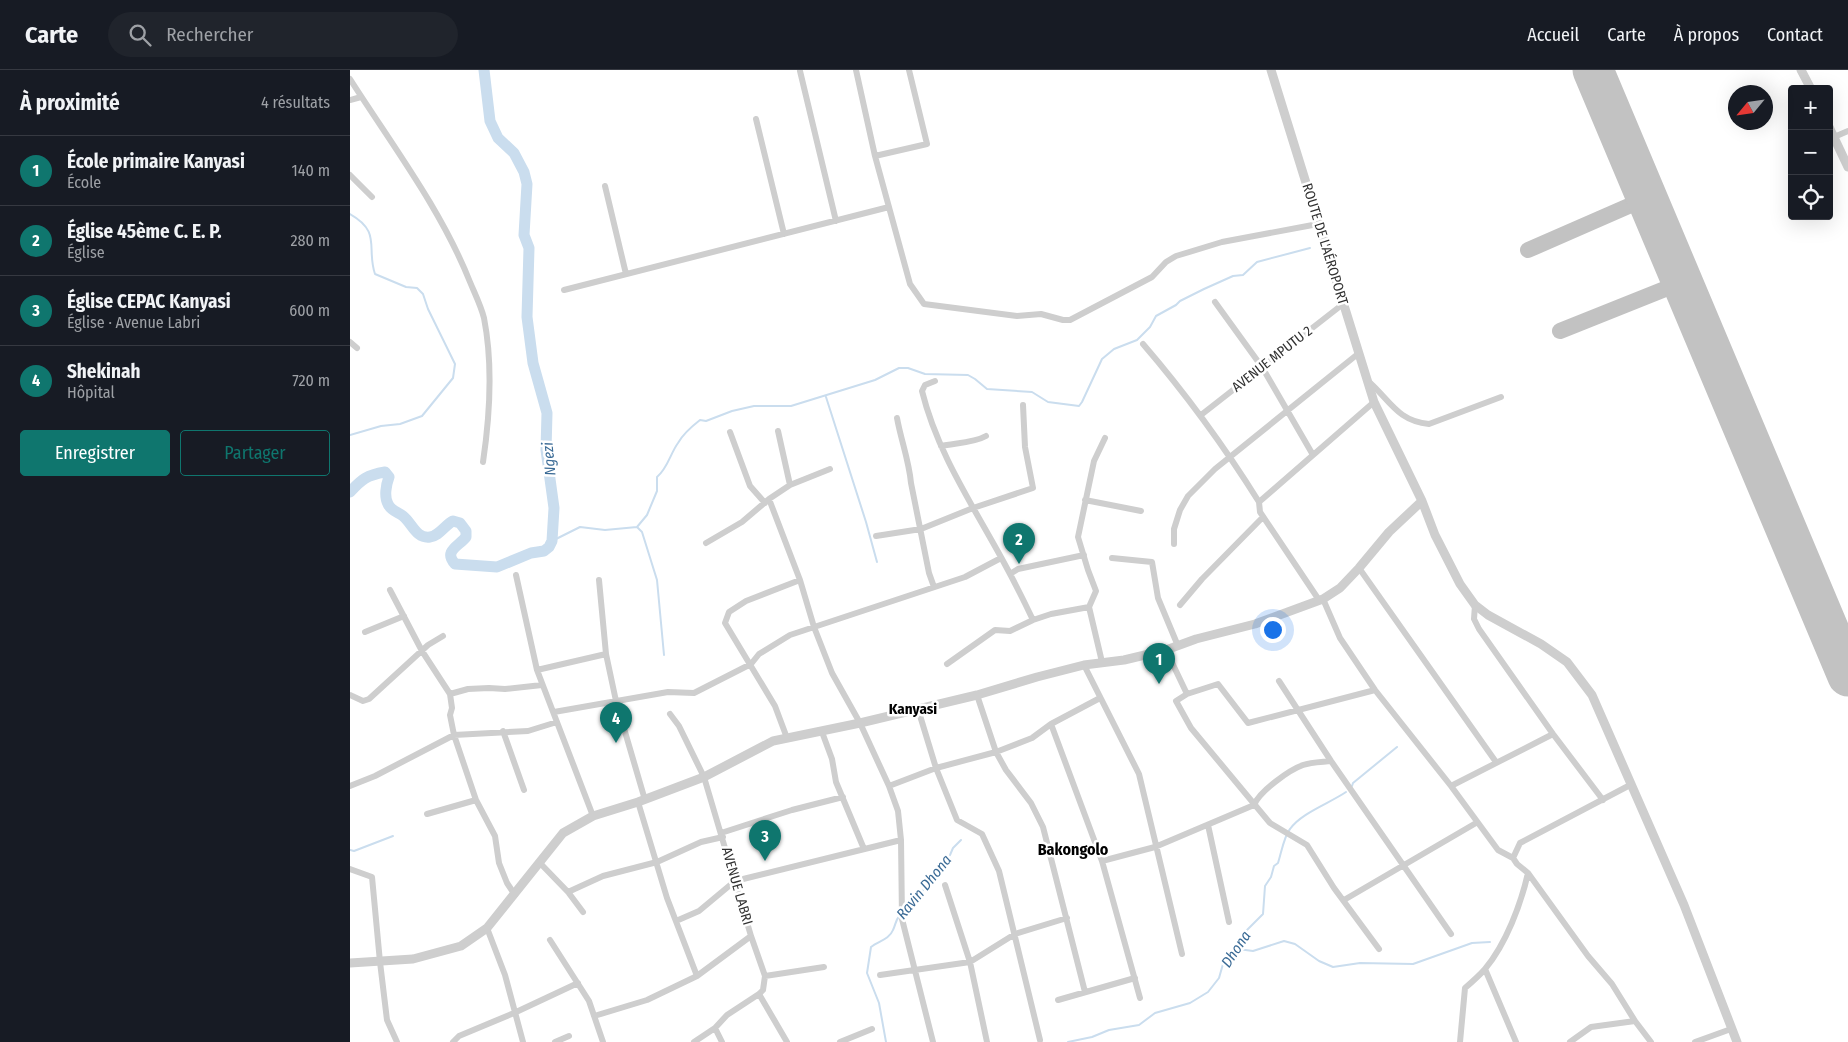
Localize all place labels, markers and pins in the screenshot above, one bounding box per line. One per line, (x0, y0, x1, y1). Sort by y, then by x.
pin: 2 (1003, 523, 1035, 564)
pin: 1 (1143, 643, 1175, 684)
pin: 4 (600, 702, 632, 743)
pin: 3 (749, 820, 781, 861)

